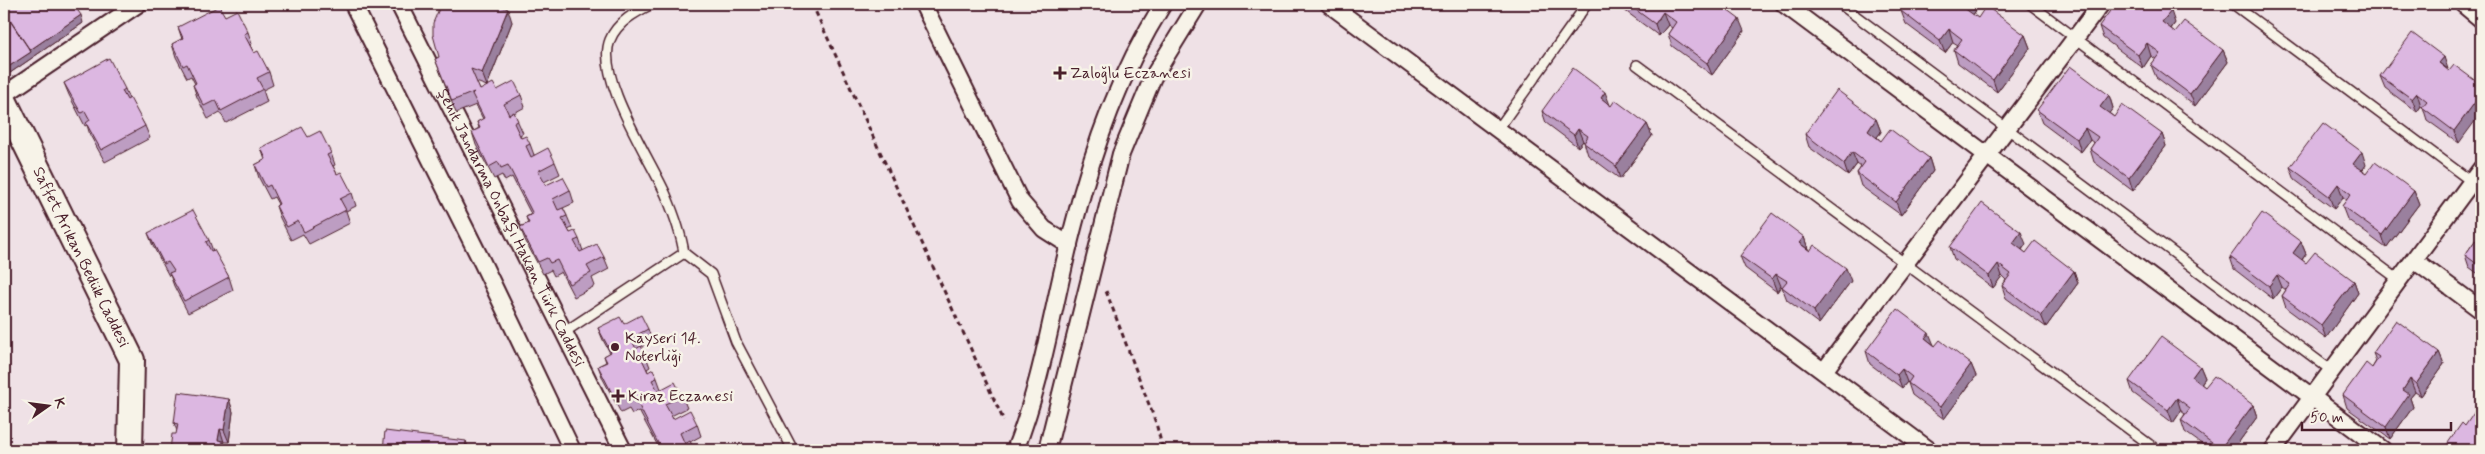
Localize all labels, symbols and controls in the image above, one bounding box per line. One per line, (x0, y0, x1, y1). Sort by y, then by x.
place label: Zaloğlu Eczanesi (1070, 63, 1191, 84)
marker: Zaloğlu Eczanesi (1054, 67, 1066, 79)
street label: Şehit Jandarma Onbaşı Hakan Türk Caddesi (433, 85, 590, 370)
street label: Saffet Arıkan Bedük Caddesi (28, 163, 135, 351)
place label: Kayseri 14. Noterliği (625, 328, 701, 367)
marker: Kayseri 14. Noterliği (609, 341, 621, 353)
north arrow (22, 382, 72, 432)
place label: Kiraz Eczanesi (628, 386, 733, 407)
marker: Kiraz Eczanesi (612, 390, 624, 402)
text: K (50, 396, 70, 411)
scale bar (2302, 399, 2451, 431)
text: 50 m (2310, 408, 2344, 428)

